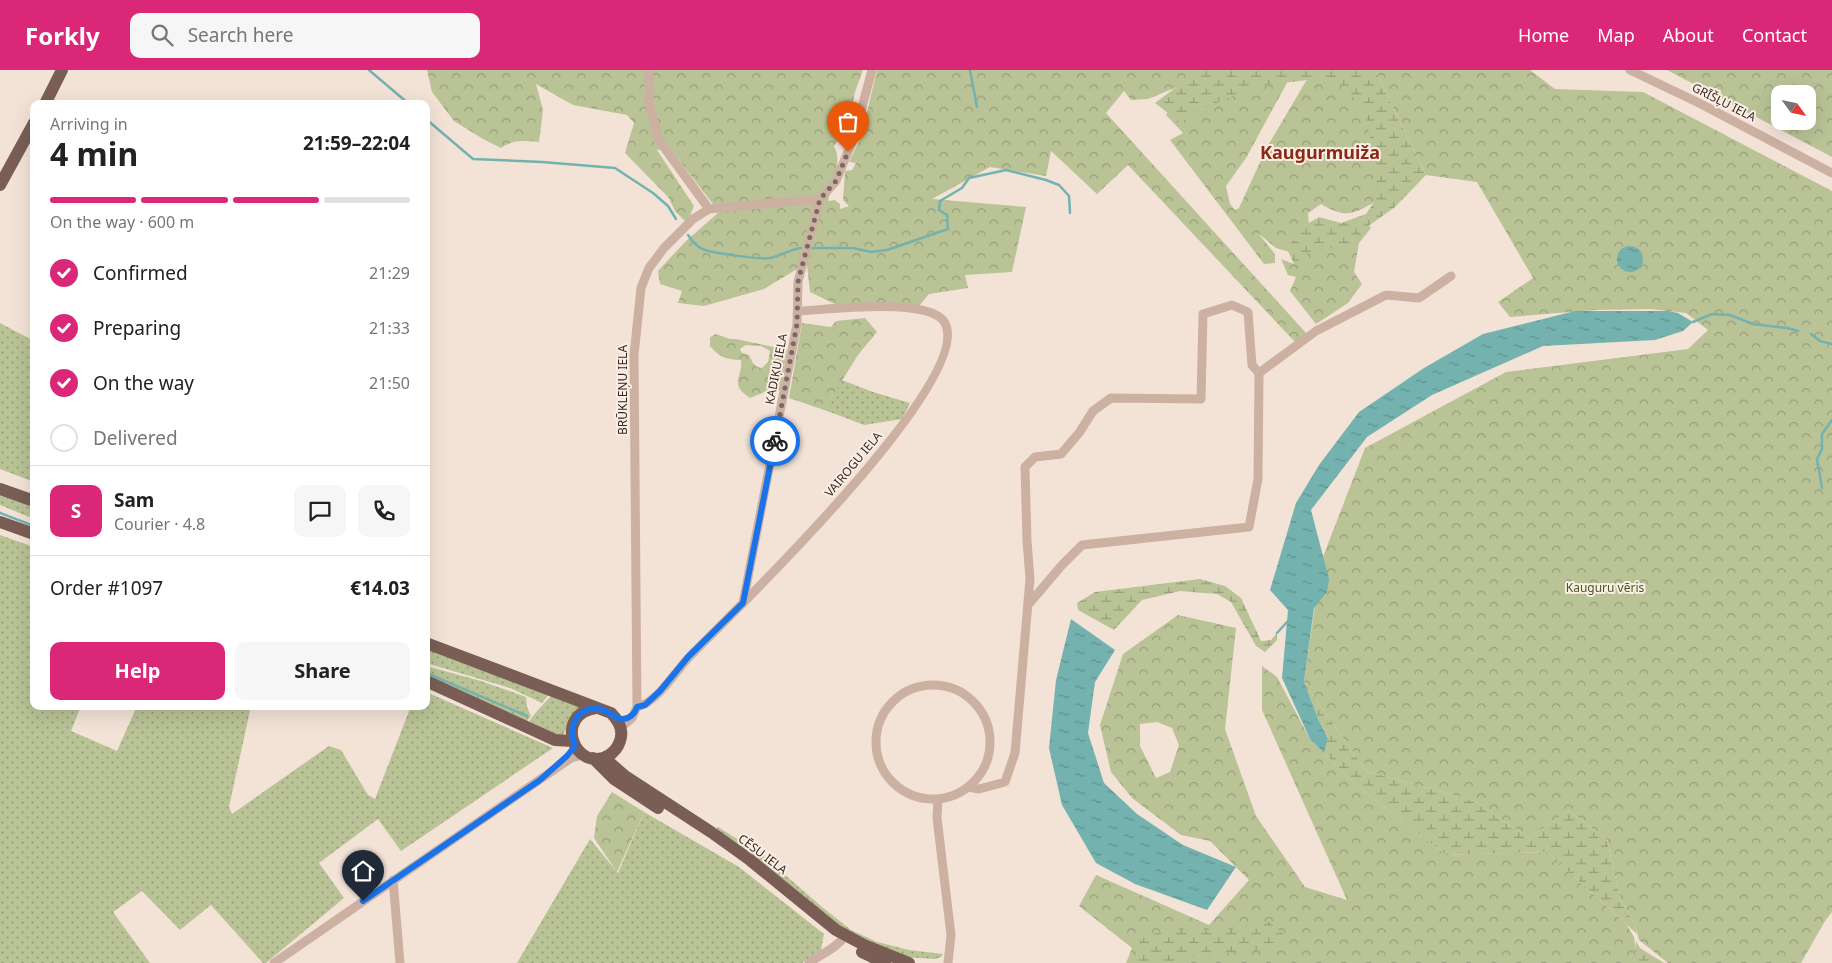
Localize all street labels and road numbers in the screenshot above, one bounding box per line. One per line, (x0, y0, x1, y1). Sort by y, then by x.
street label: GRĪŠĻU IELA (1689, 79, 1759, 126)
street label: KADIĶU IELA (761, 332, 791, 406)
street label: BRŪKLEŅU IELA (614, 345, 631, 435)
street label: VAIROGU IELA (821, 427, 886, 500)
street label: CĒSU IELA (735, 830, 791, 878)

